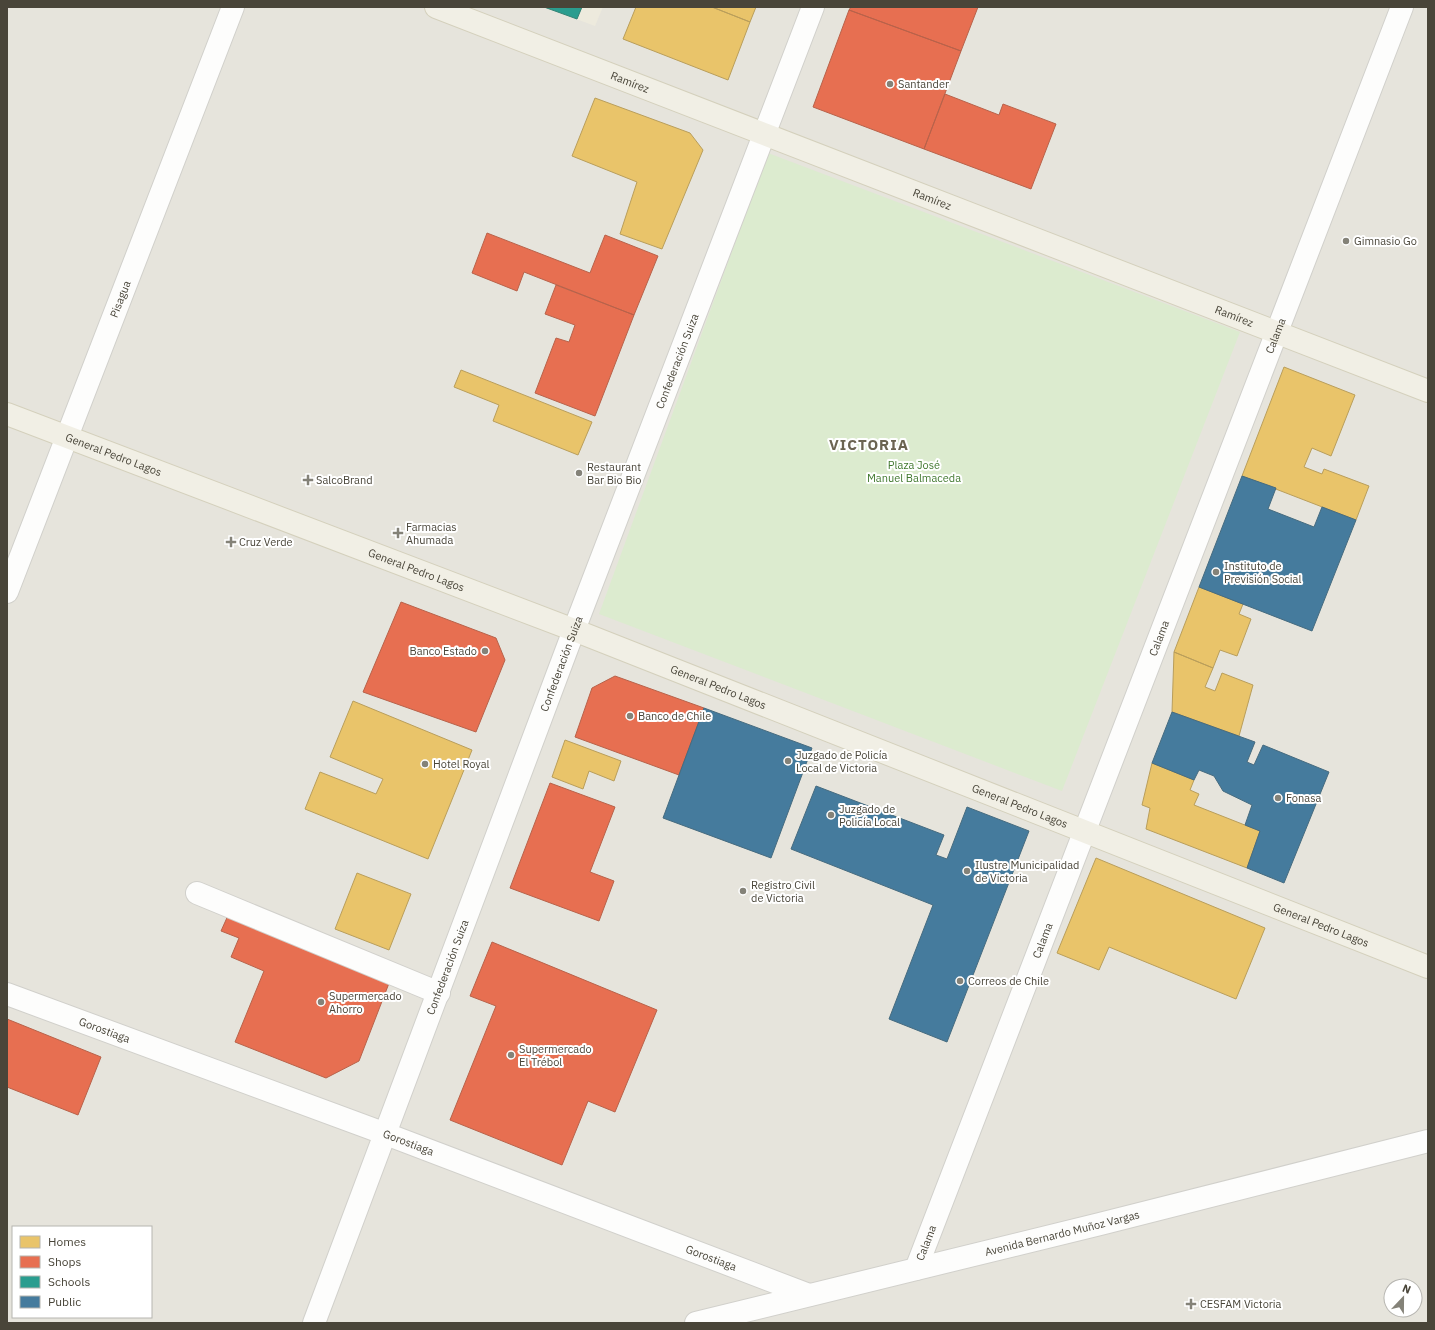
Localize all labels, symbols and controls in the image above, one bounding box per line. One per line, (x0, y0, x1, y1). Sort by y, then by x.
street label: Ramírez (609, 68, 651, 96)
place label: Santander (898, 77, 949, 91)
marker: Santander (885, 79, 895, 89)
street label: Ramírez (911, 185, 953, 213)
place label: Gimnasio Go (1354, 234, 1417, 248)
marker: Gimnasio Go (1341, 236, 1351, 246)
street label: Pisagua (107, 278, 134, 320)
street label: Ramírez (1213, 302, 1256, 330)
street label: Confederación Suiza (652, 312, 702, 411)
street label: Calama (1262, 316, 1289, 356)
street label: General Pedro Lagos (63, 430, 164, 479)
district label: VICTORIA (829, 435, 909, 454)
park label: Plaza José Manuel Balmaceda (867, 458, 961, 485)
place label: Restaurant Bar Bio Bio (587, 460, 641, 487)
marker: Restaurant Bar Bio Bio (574, 468, 584, 478)
place label: SalcoBrand (316, 473, 373, 487)
marker: SalcoBrand (303, 475, 313, 485)
place label: Farmacias Ahumada (406, 520, 457, 547)
marker: Farmacias Ahumada (393, 528, 403, 538)
place label: Cruz Verde (239, 535, 293, 549)
marker: Cruz Verde (226, 537, 236, 547)
street label: General Pedro Lagos (366, 545, 466, 595)
place label: Instituto de Previsión Social (1224, 559, 1301, 586)
marker: Instituto de Previsión Social (1211, 567, 1221, 577)
street label: Confederación Suiza (537, 614, 586, 714)
street label: Calama (1146, 618, 1172, 658)
place label: Banco Estado (410, 644, 477, 658)
marker: Banco Estado (480, 646, 490, 656)
street label: General Pedro Lagos (668, 662, 768, 712)
place label: Banco de Chile (638, 709, 711, 723)
marker: Banco de Chile (625, 711, 635, 721)
place label: Juzgado de Policía Local de Victoria (796, 748, 887, 775)
marker: Juzgado de Policía Local de Victoria (783, 756, 793, 766)
place label: Hotel Royal (433, 757, 490, 771)
marker: Hotel Royal (420, 759, 430, 769)
street label: General Pedro Lagos (970, 781, 1070, 831)
place label: Fonasa (1286, 791, 1322, 805)
marker: Fonasa (1273, 793, 1283, 803)
place label: Juzgado de Policía Local (839, 802, 900, 829)
marker: Juzgado de Policía Local (826, 810, 836, 820)
place label: Ilustre Municipalidad de Victoria (975, 858, 1080, 885)
marker: Ilustre Municipalidad de Victoria (962, 866, 972, 876)
place label: Registro Civil de Victoria (751, 878, 815, 905)
marker: Registro Civil de Victoria (738, 886, 748, 896)
street label: General Pedro Lagos (1271, 900, 1371, 950)
street label: Confederación Suiza (423, 917, 472, 1017)
street label: Calama (1029, 921, 1056, 960)
place label: Correos de Chile (968, 974, 1049, 988)
marker: Correos de Chile (955, 976, 965, 986)
place label: Supermercado Ahorro (329, 989, 402, 1016)
marker: Supermercado Ahorro (316, 997, 326, 1007)
street label: Gorostiaga (77, 1014, 132, 1046)
place label: Supermercado El Trébol (519, 1042, 592, 1069)
marker: Supermercado El Trébol (506, 1050, 516, 1060)
street label: Gorostiaga (381, 1126, 436, 1159)
street label: Avenida Bernardo Muñoz Vargas (983, 1207, 1141, 1259)
street label: Calama (913, 1223, 939, 1263)
legend (12, 1226, 152, 1318)
text: Homes (48, 1234, 86, 1249)
street label: Gorostiaga (684, 1242, 739, 1274)
text: Shops (48, 1254, 81, 1269)
text: Schools (48, 1274, 91, 1289)
north arrow (1383, 1278, 1423, 1318)
text: N (1400, 1281, 1413, 1297)
text: Public (48, 1294, 81, 1309)
place label: CESFAM Victoria (1200, 1297, 1282, 1311)
marker: CESFAM Victoria (1185, 1298, 1197, 1310)

